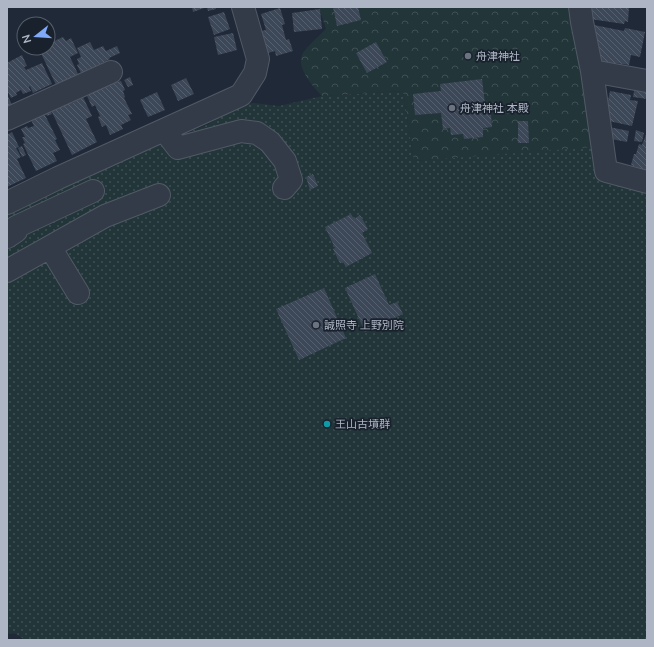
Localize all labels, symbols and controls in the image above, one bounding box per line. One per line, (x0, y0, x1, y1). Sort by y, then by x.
north arrow (16, 16, 56, 56)
text: N (19, 33, 34, 45)
place label: 舟津神社 (476, 49, 520, 63)
marker: 舟津神社 (463, 51, 473, 61)
place label: 舟津神社 本殿 (460, 101, 529, 115)
marker: 舟津神社 本殿 (447, 103, 457, 113)
place label: 誠照寺 上野別院 (324, 318, 404, 332)
marker: 誠照寺 上野別院 (311, 320, 321, 330)
place label: 王山古墳群 (335, 417, 390, 431)
marker: 王山古墳群 (322, 419, 332, 429)

